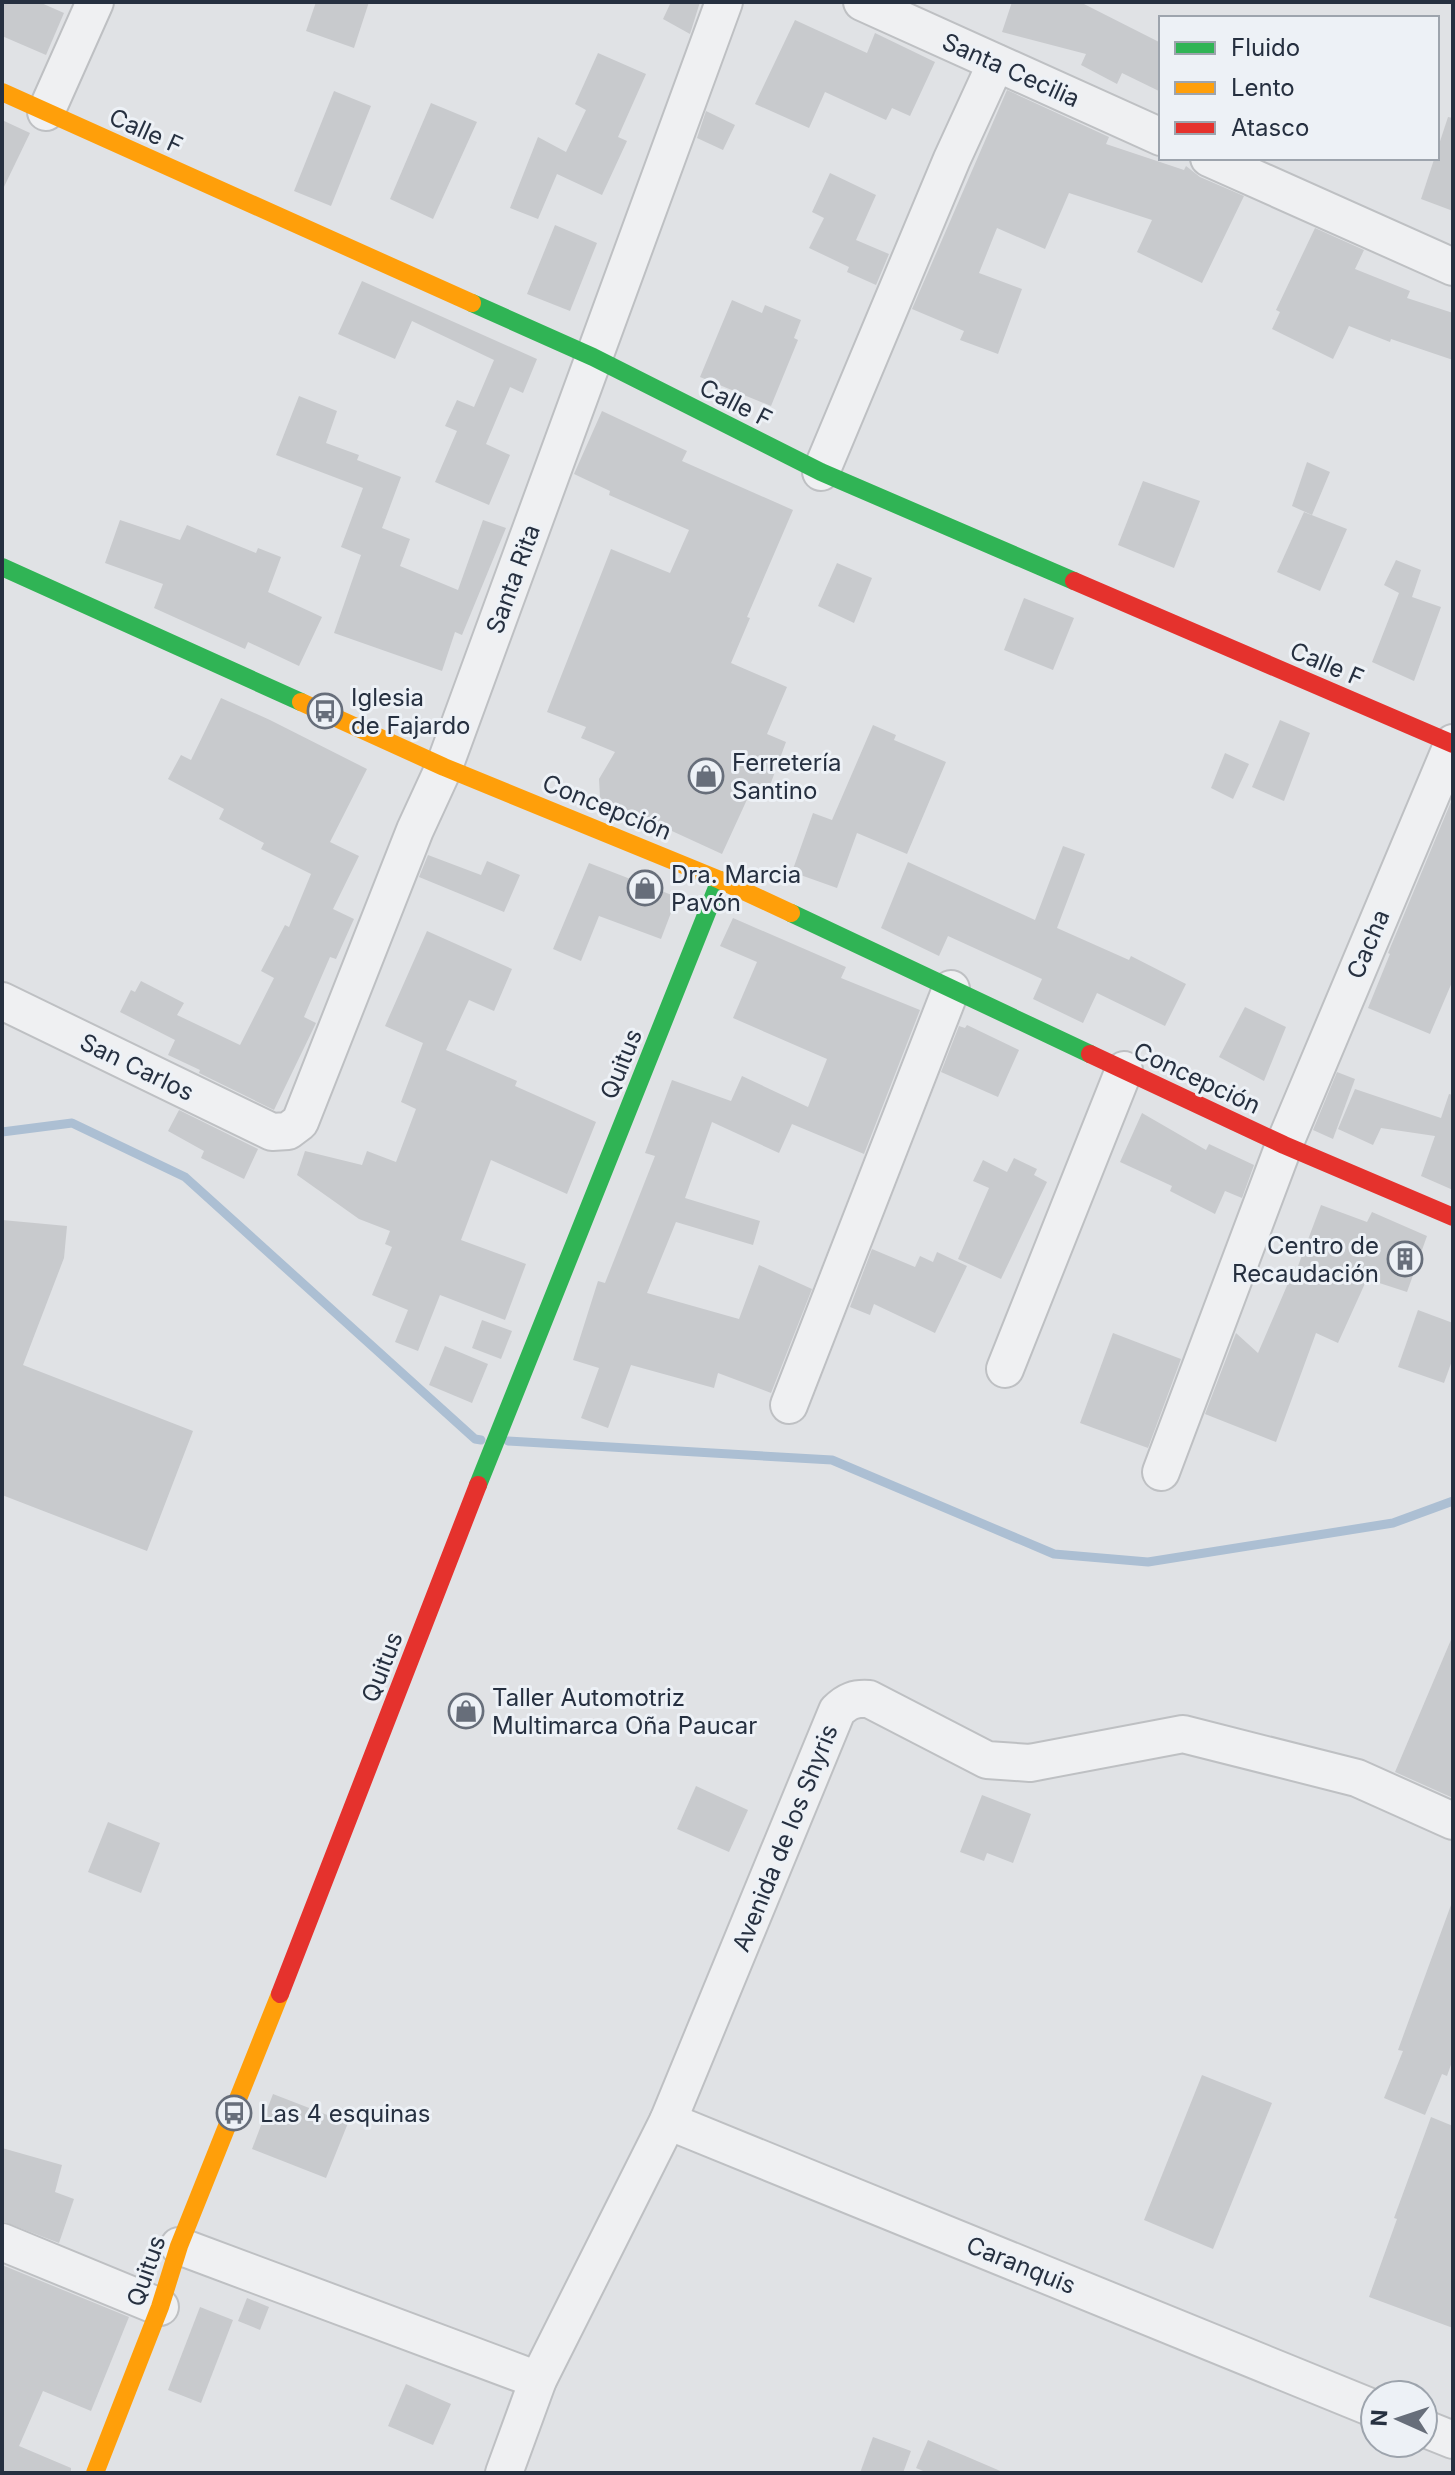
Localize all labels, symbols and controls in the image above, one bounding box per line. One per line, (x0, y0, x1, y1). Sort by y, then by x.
legend (1159, 16, 1439, 160)
street label: Santa Cecilia (938, 27, 1084, 113)
text: Fluido (1231, 33, 1300, 62)
text: Lento (1231, 73, 1295, 102)
street label: Calle F (105, 102, 187, 160)
text: Atasco (1231, 113, 1309, 142)
street label: Calle F (695, 372, 777, 434)
street label: Santa Rita (480, 521, 546, 637)
street label: Calle F (1286, 636, 1368, 692)
place label: Iglesia de Fajardo (351, 683, 471, 740)
bus stop icon: Iglesia de Fajardo (306, 692, 344, 730)
place label: Ferretería Santino (732, 748, 842, 805)
shop icon: Ferretería Santino (687, 757, 725, 795)
street label: Concepción (538, 768, 676, 846)
place label: Dra. Marcia Pavón (671, 860, 801, 917)
shop icon: Dra. Marcia Pavón (626, 869, 664, 907)
street label: Cacha (1341, 905, 1395, 983)
street label: Quitus (594, 1025, 648, 1103)
street label: San Carlos (75, 1027, 199, 1107)
street label: Concepción (1129, 1036, 1265, 1120)
place label: Centro de Recaudación (1232, 1231, 1379, 1288)
building icon: Centro de Recaudación (1386, 1240, 1424, 1278)
street label: Quitus (355, 1628, 409, 1706)
place label: Taller Automotriz Multimarca Oña Paucar (492, 1683, 757, 1740)
shop icon: Taller Automotriz Multimarca Oña Paucar (447, 1692, 485, 1730)
street label: Avenida de los Shyris (726, 1720, 844, 1956)
bus stop icon: Las 4 esquinas (215, 2094, 253, 2132)
place label: Las 4 esquinas (260, 2099, 430, 2128)
street label: Caranquis (962, 2230, 1080, 2300)
street label: Quitus (120, 2232, 172, 2310)
north arrow (1359, 2379, 1439, 2459)
text: N (1366, 2409, 1392, 2427)

